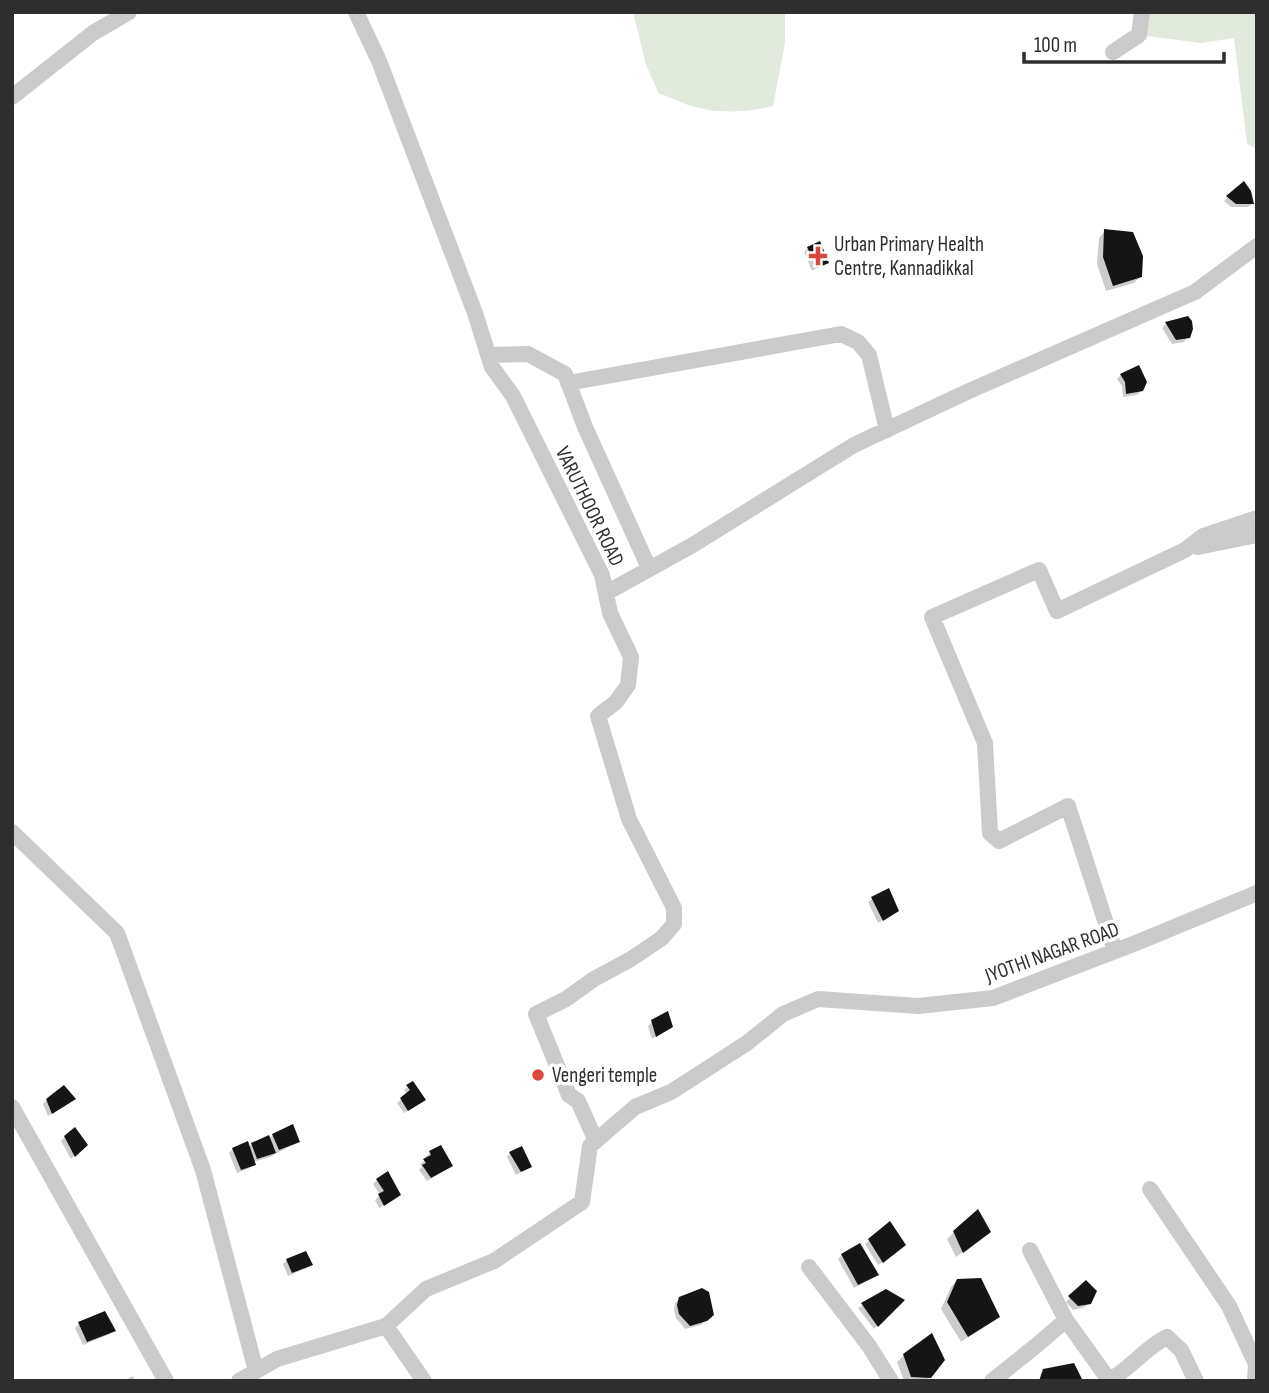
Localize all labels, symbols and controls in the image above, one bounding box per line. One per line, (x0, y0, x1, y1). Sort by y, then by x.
scale bar (1024, 21, 1224, 65)
text: 100 m (1034, 33, 1077, 58)
place label: Urban Primary Health Centre, Kannadikkal (834, 232, 984, 281)
marker: Urban Primary Health Centre, Kannadikkal (808, 246, 828, 266)
street label: VARUTHOOR ROAD (550, 442, 629, 570)
street label: JYOTHI NAGAR ROAD (981, 917, 1123, 989)
place label: Vengeri temple (552, 1063, 657, 1088)
marker: Vengeri temple (530, 1067, 546, 1083)

